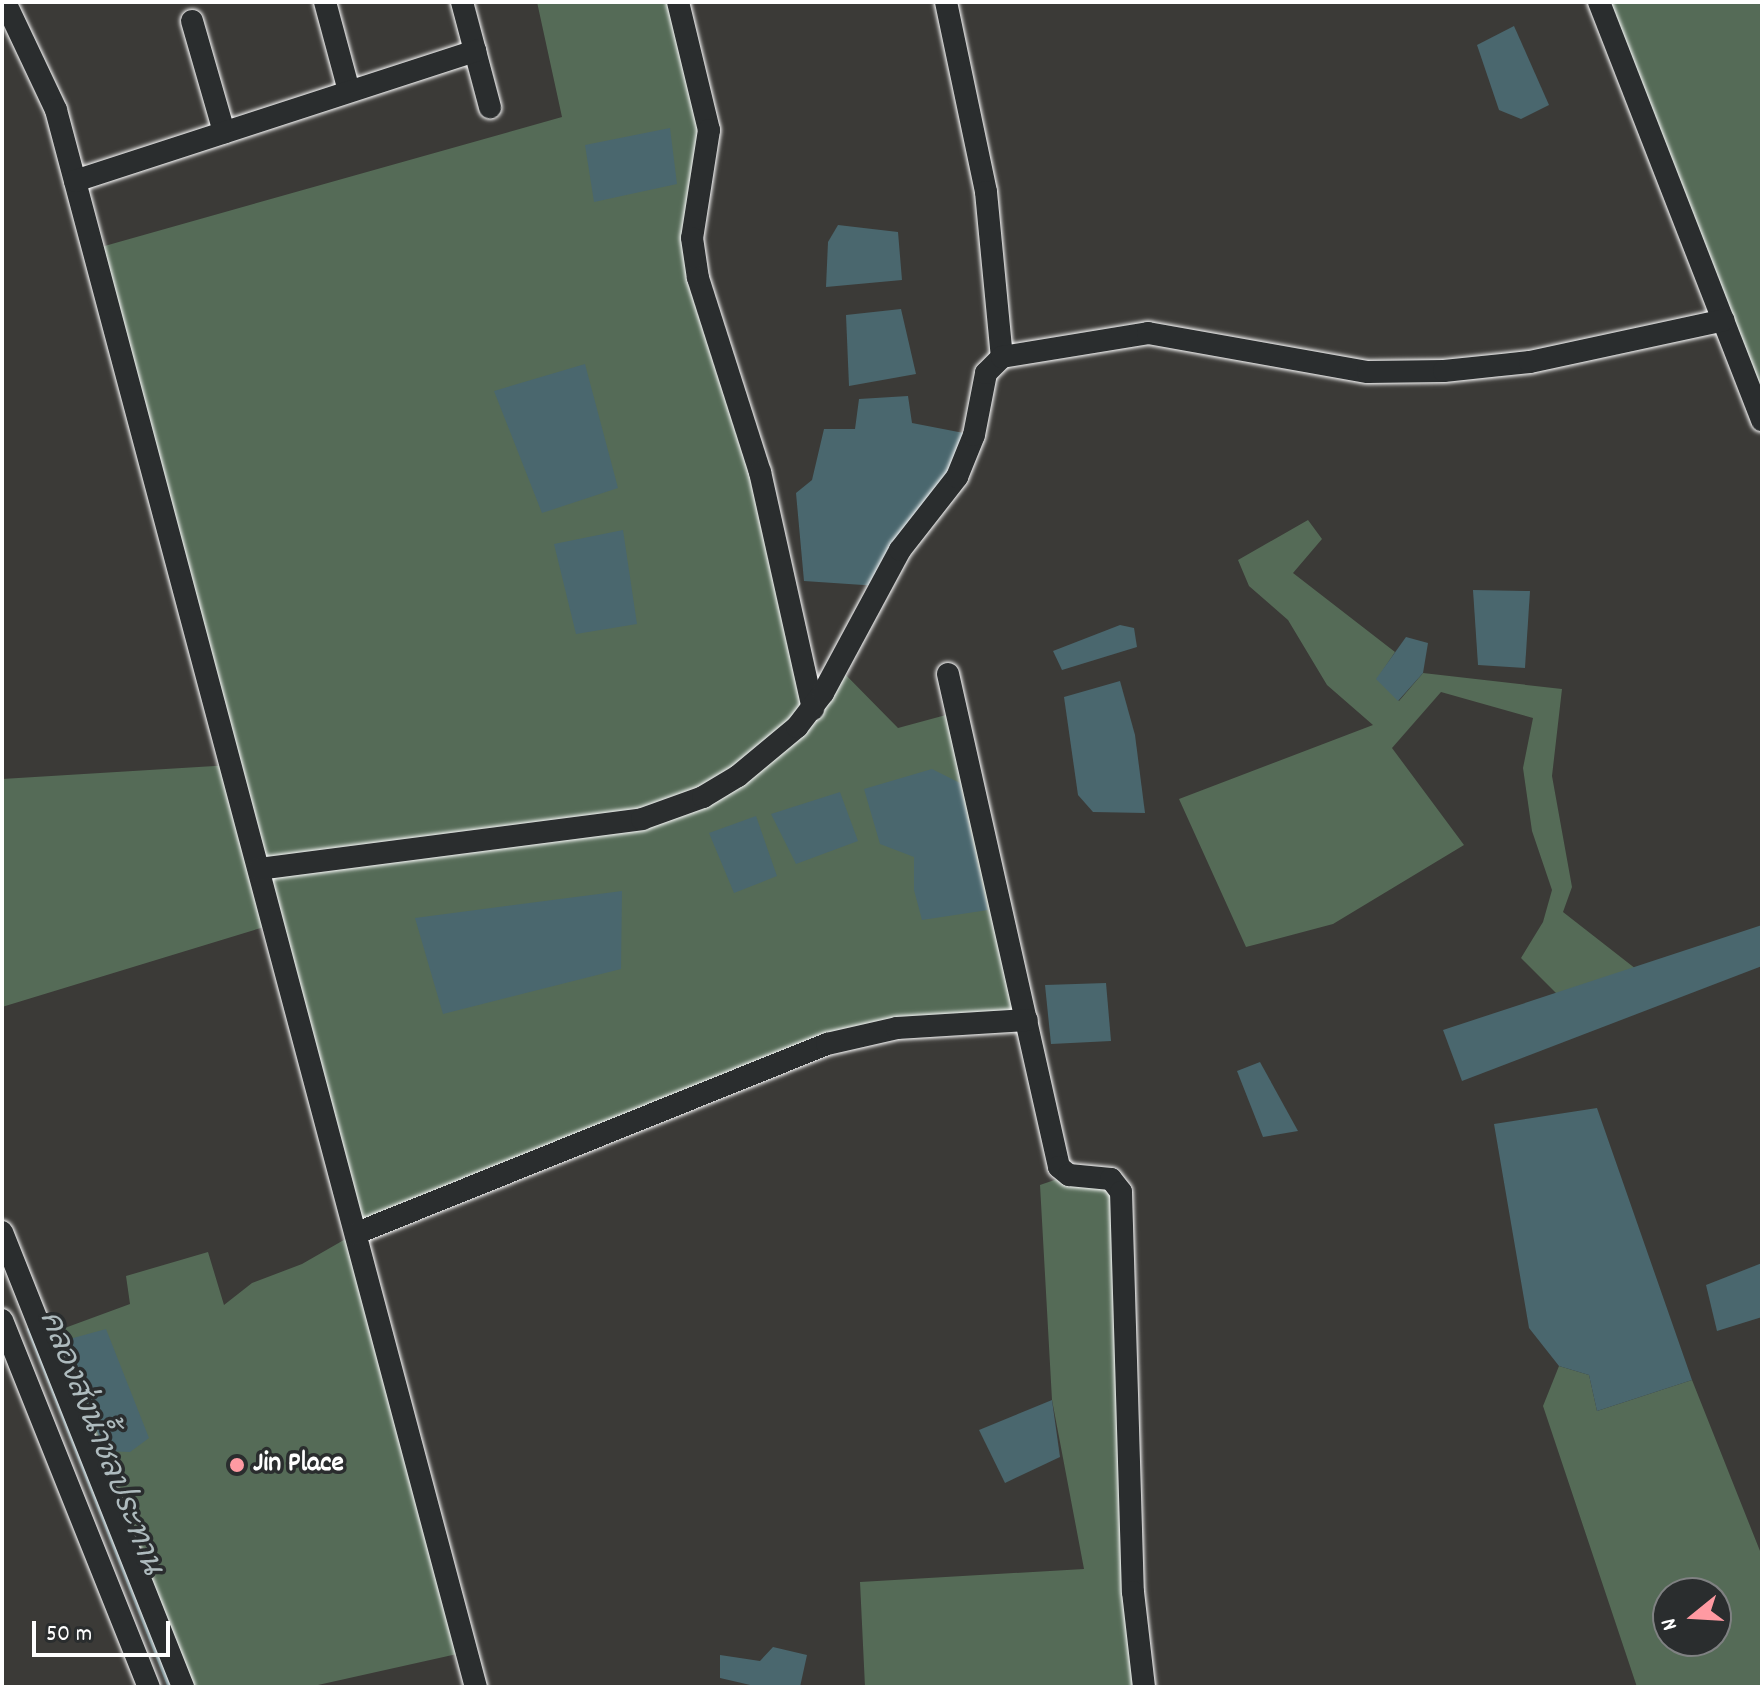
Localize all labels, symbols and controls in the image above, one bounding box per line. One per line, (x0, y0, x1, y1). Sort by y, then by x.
water label: คลองส่งน้ำชลประทาน (29, 1307, 167, 1581)
place label: Jin Place (253, 1448, 344, 1482)
marker: Jin Place (228, 1456, 246, 1474)
north arrow (1652, 1577, 1732, 1657)
scale bar (36, 1605, 174, 1655)
text: N (1654, 1614, 1687, 1634)
text: 50 m (46, 1618, 92, 1652)

